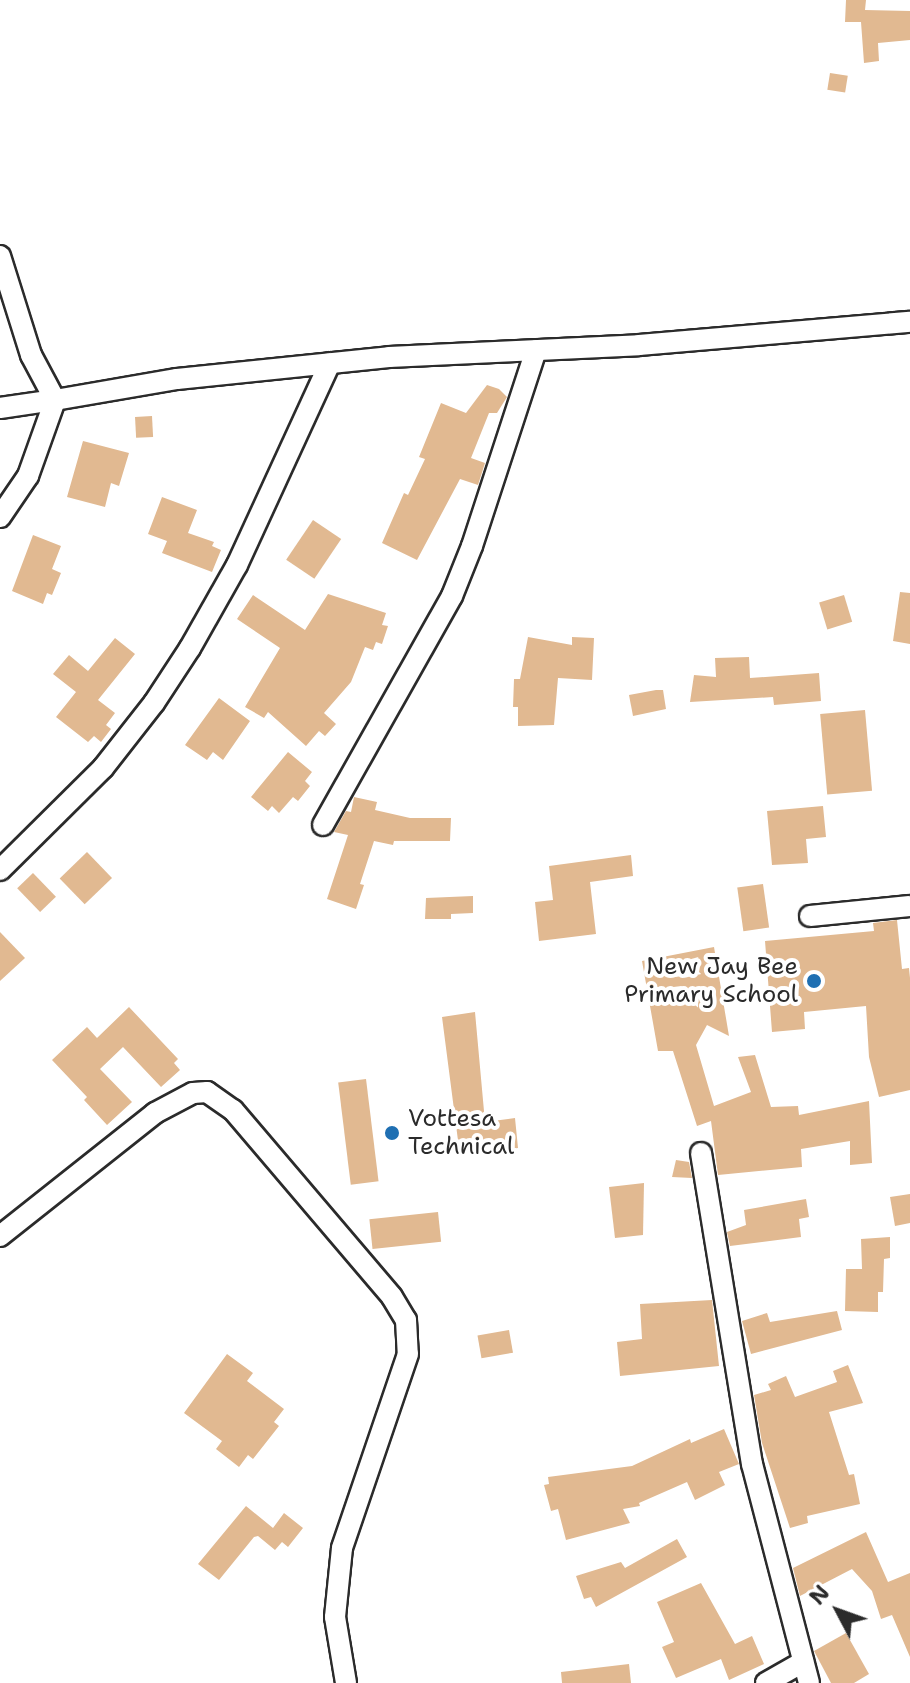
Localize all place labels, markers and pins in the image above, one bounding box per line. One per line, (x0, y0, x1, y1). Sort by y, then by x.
place label: New Jay Bee Primary School (624, 953, 798, 1009)
marker: New Jay Bee Primary School (805, 972, 823, 990)
place label: Vottesa Technical (408, 1105, 514, 1161)
marker: Vottesa Technical (383, 1124, 401, 1142)

